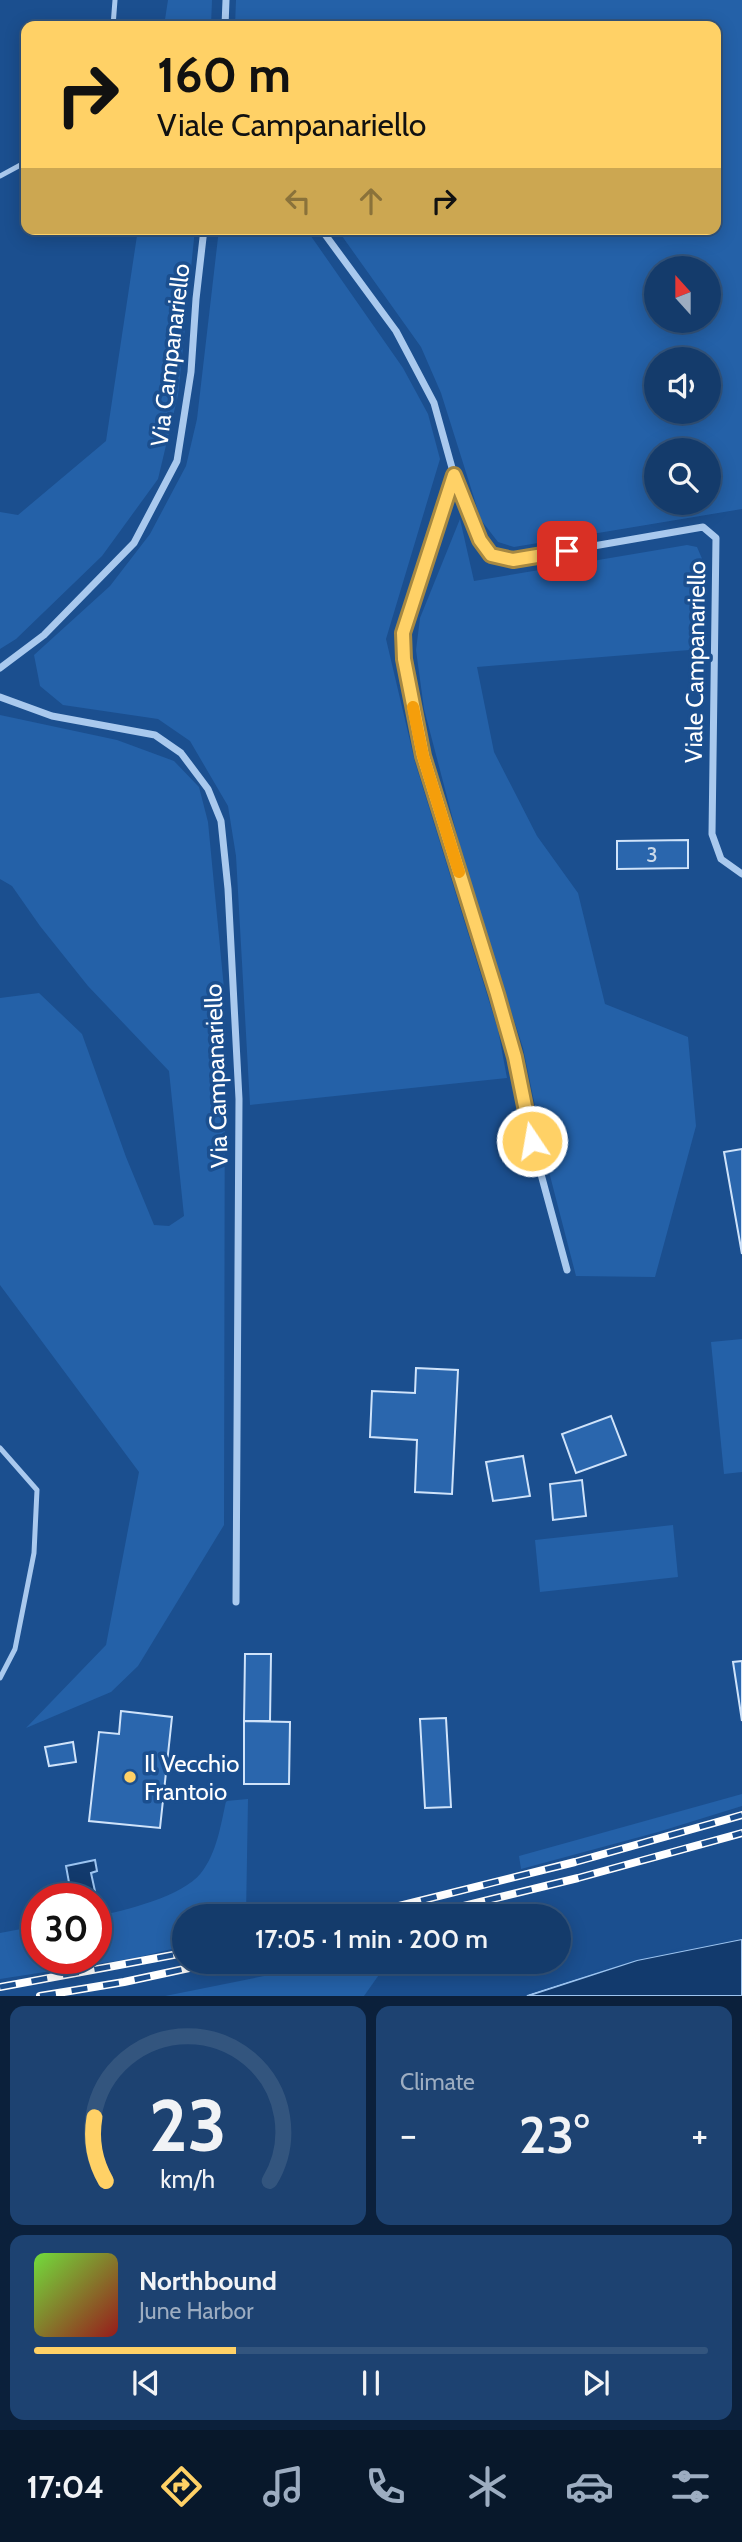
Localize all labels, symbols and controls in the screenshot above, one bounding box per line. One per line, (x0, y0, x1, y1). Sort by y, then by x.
text: 160 m (157, 45, 291, 104)
icon: right (42, 49, 133, 140)
text: Viale Campanariello (157, 105, 426, 144)
icon: left (279, 182, 317, 220)
icon: ahead (352, 182, 390, 220)
icon: right (425, 182, 463, 220)
north arrow (644, 256, 721, 332)
map controls (644, 256, 721, 515)
street label: Via Campanariello (144, 262, 196, 448)
button: sound (644, 347, 721, 424)
button: search (644, 438, 721, 515)
pin (537, 521, 597, 581)
icon: arrive (548, 532, 586, 570)
street label: Viale Campanariello (679, 561, 711, 763)
house number: 3 (646, 842, 658, 867)
street label: Via Campanariello (198, 983, 234, 1169)
position arrow (495, 1104, 569, 1178)
place label: Il Vecchio Frantoio (144, 1749, 239, 1806)
marker: Il Vecchio Frantoio (122, 1769, 138, 1785)
speed limit sign: 30 (21, 1883, 112, 1974)
text: 17:05 · 1 min · 200 m (255, 1923, 488, 1955)
text: Climate (400, 2068, 475, 2096)
text: 23 (149, 2082, 227, 2170)
text: 23° (519, 2103, 589, 2166)
text: − (400, 2111, 417, 2158)
text: + (691, 2111, 708, 2158)
text: km/h (161, 2164, 215, 2194)
text: Northbound (139, 2265, 277, 2297)
text: June Harbor (139, 2297, 253, 2325)
icon: previous (127, 2364, 165, 2402)
icon: pause (352, 2364, 390, 2402)
icon: next (577, 2364, 615, 2402)
icon: directions (157, 2462, 206, 2511)
icon: music (259, 2462, 308, 2511)
icon: phone (361, 2462, 410, 2511)
icon: climate (463, 2462, 512, 2511)
icon: car (565, 2462, 614, 2511)
icon: filters (666, 2462, 715, 2511)
text: 17:04 (26, 2467, 104, 2506)

